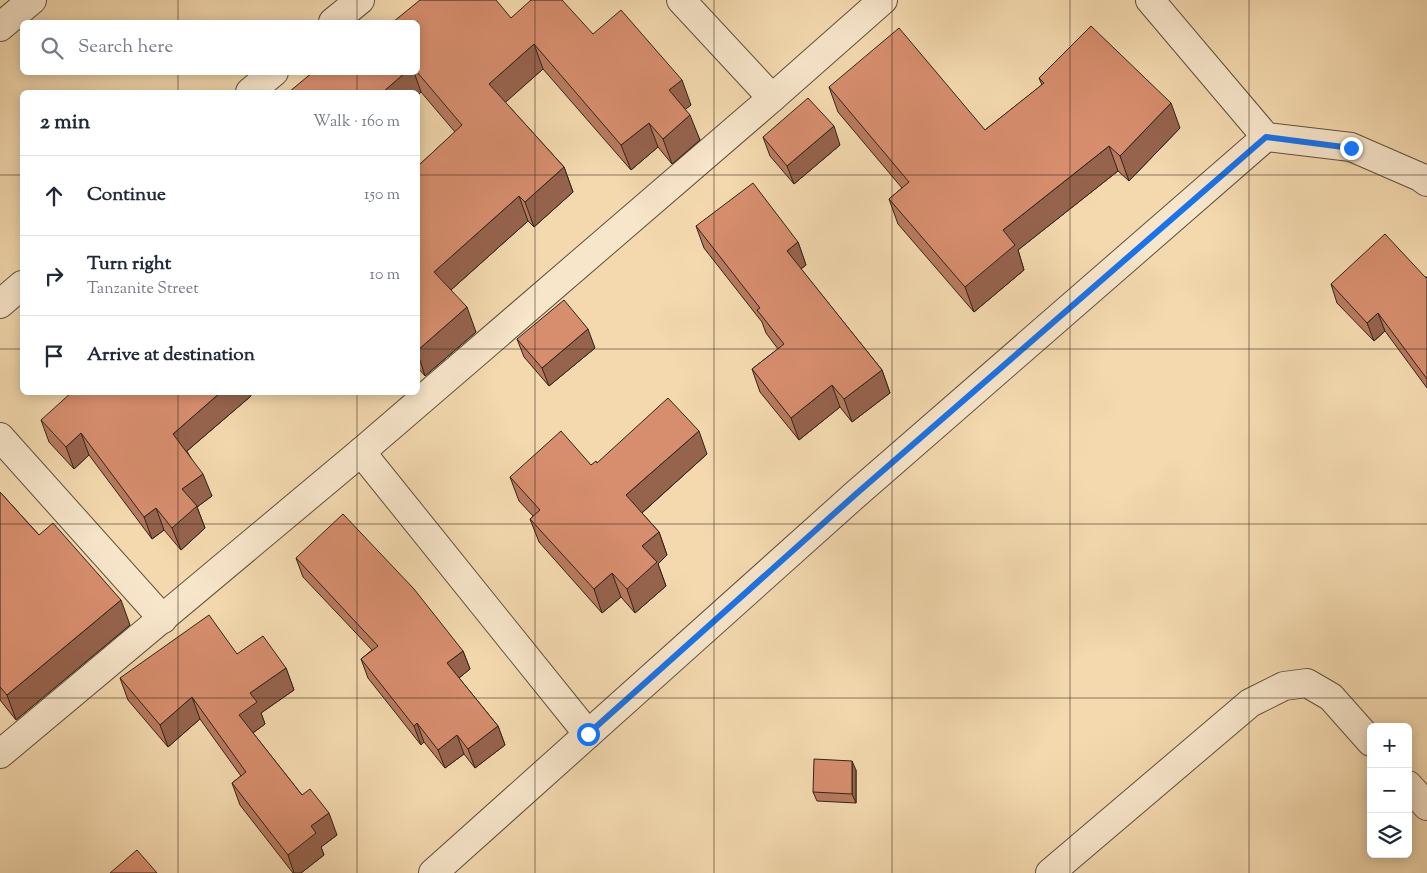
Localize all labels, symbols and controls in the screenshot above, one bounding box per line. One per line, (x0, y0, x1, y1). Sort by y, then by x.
search box (20, 20, 420, 75)
icon: search (38, 34, 66, 62)
text: Search here (78, 34, 173, 61)
text: 2 min (40, 108, 90, 138)
text: Walk · 160 m (313, 111, 400, 134)
route end (1340, 137, 1363, 160)
icon: ahead (40, 182, 68, 210)
text: Continue (87, 182, 166, 209)
text: 150 m (364, 184, 400, 207)
text: Turn right (87, 251, 171, 278)
icon: right (40, 262, 68, 290)
text: 10 m (370, 264, 400, 287)
text: Tanzanite Street (87, 278, 199, 301)
icon: arrive (40, 342, 68, 370)
text: Arrive at destination (87, 342, 255, 369)
route start (577, 723, 600, 746)
map controls (1367, 723, 1412, 858)
button: + (1367, 723, 1412, 768)
button: − (1367, 768, 1412, 813)
button: layers (1367, 813, 1412, 858)

